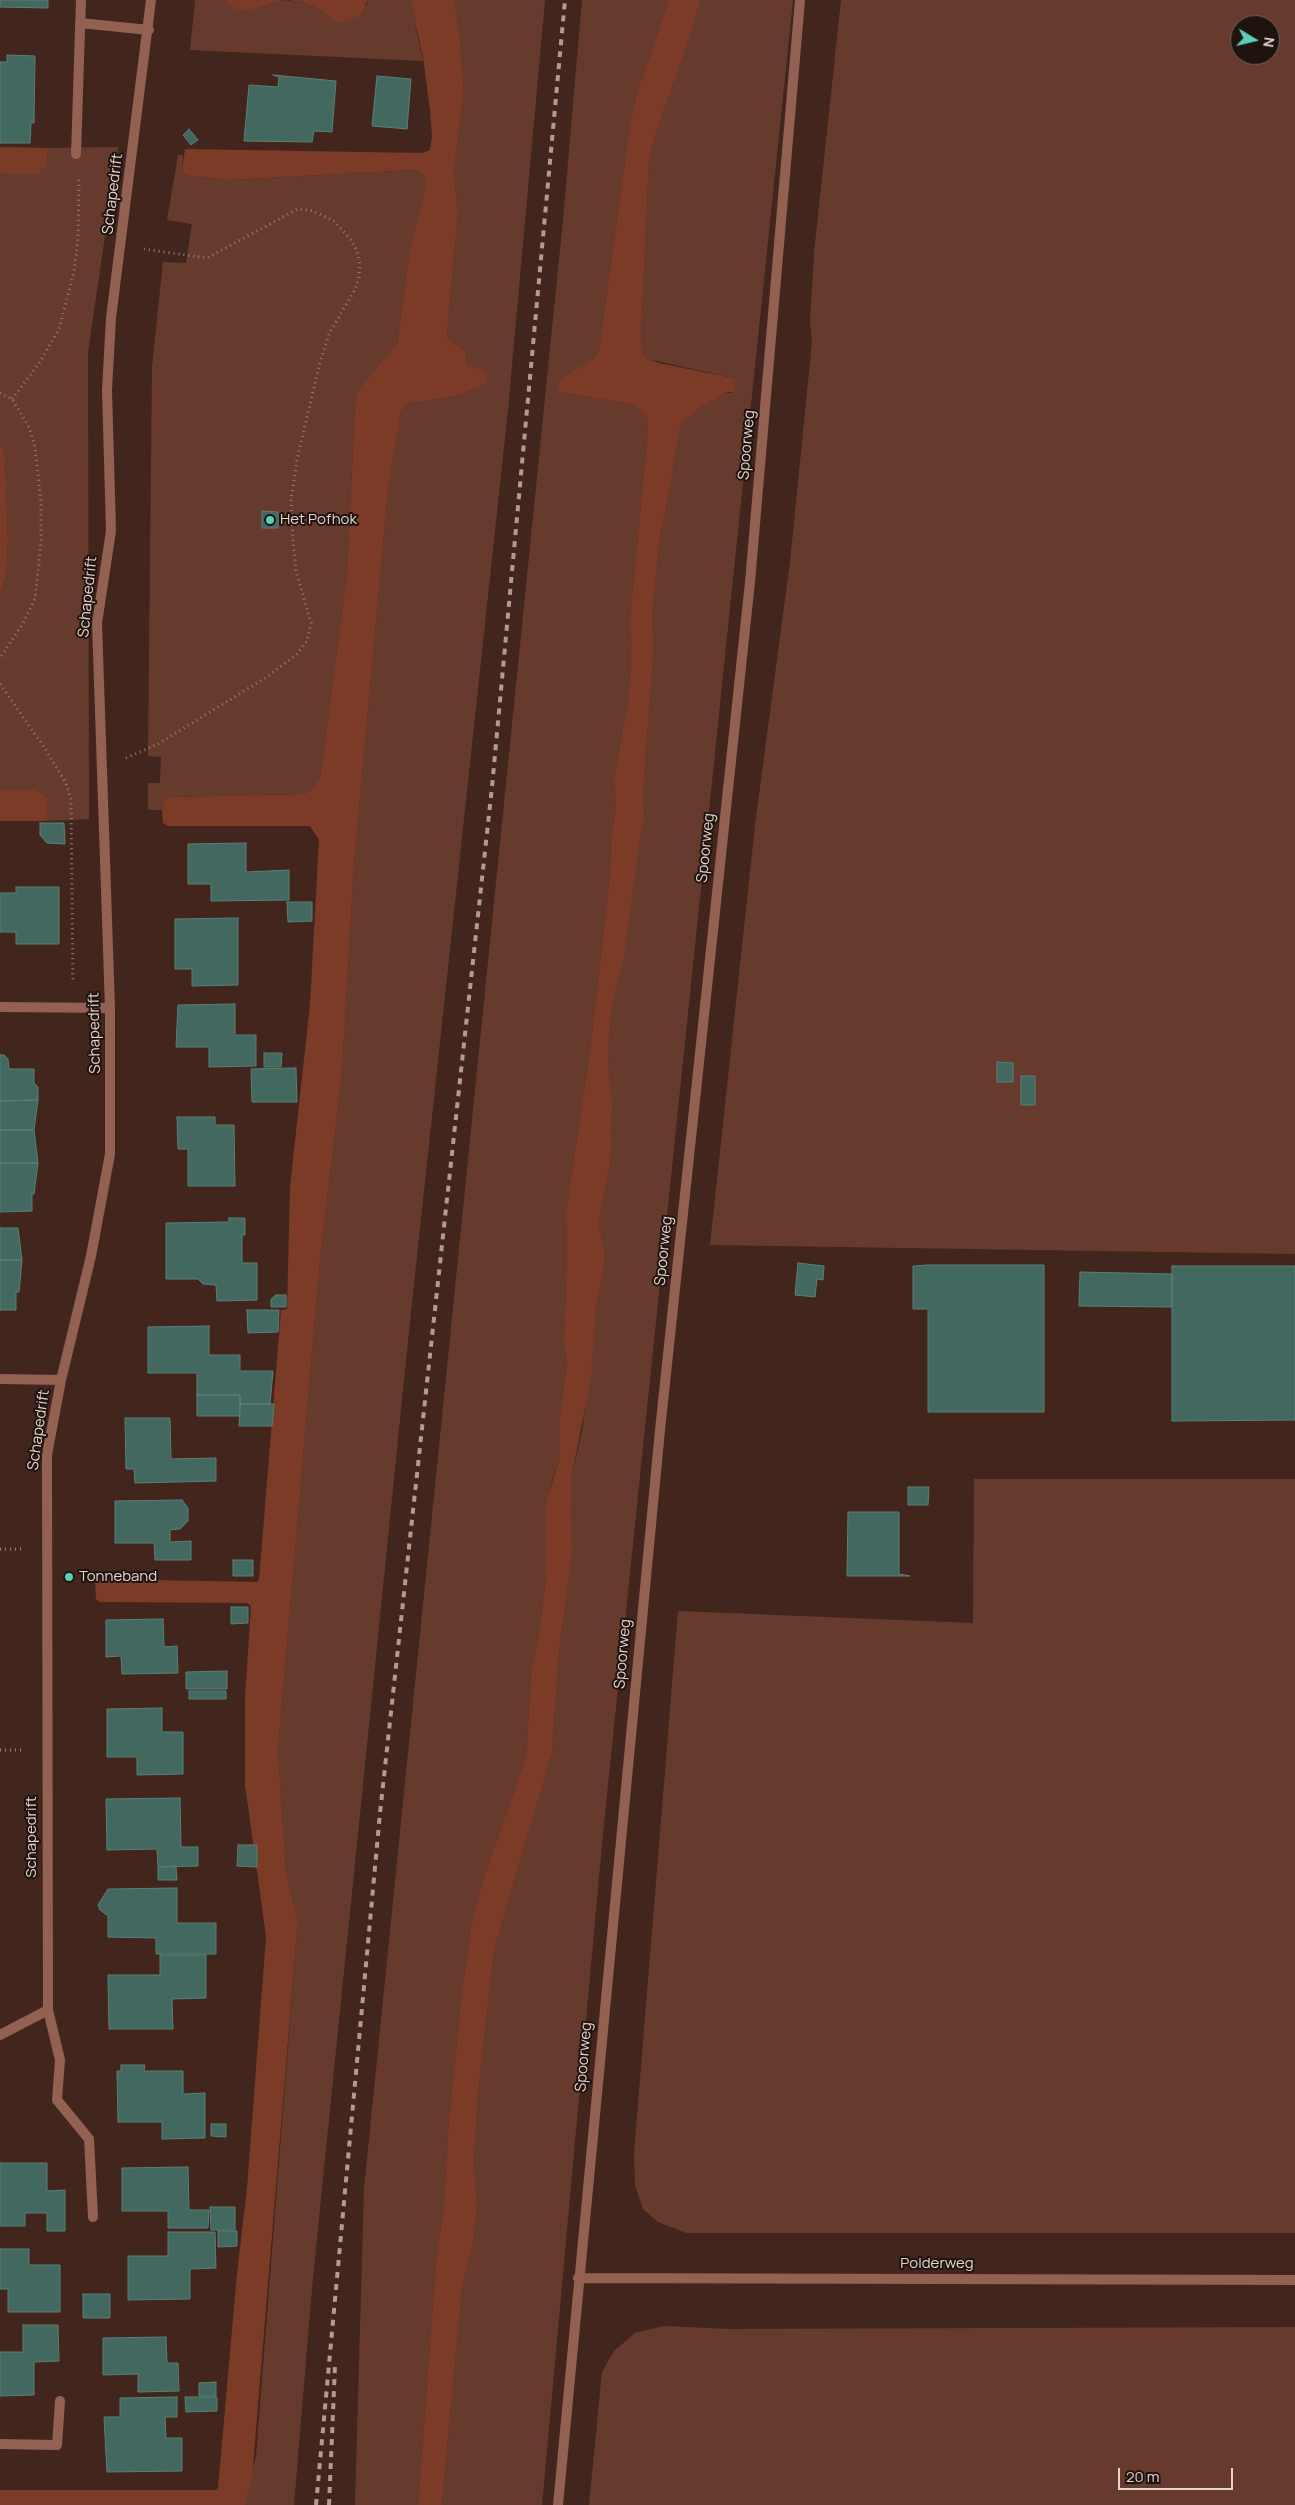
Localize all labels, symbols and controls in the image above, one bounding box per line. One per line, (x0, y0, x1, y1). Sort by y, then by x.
north arrow (1230, 15, 1280, 65)
text: N (1259, 36, 1279, 49)
street label: Schapedrift (99, 152, 127, 236)
street label: Spoorweg (735, 409, 759, 481)
place label: Het Pofhok (280, 511, 357, 529)
marker: Het Pofhok (264, 514, 276, 526)
street label: Schapedrift (75, 556, 101, 638)
street label: Spoorweg (693, 812, 719, 884)
street label: Schapedrift (85, 992, 105, 1074)
street label: Spoorweg (651, 1215, 677, 1287)
street label: Schapedrift (24, 1388, 54, 1472)
place label: Tonneband (79, 1568, 157, 1586)
marker: Tonneband (63, 1571, 75, 1583)
street label: Spoorweg (611, 1618, 635, 1690)
street label: Schapedrift (23, 1796, 41, 1878)
street label: Spoorweg (572, 2021, 596, 2093)
street label: Polderweg (900, 2255, 974, 2273)
scale bar (1120, 2458, 1235, 2490)
text: 20 m (1126, 2466, 1159, 2487)

